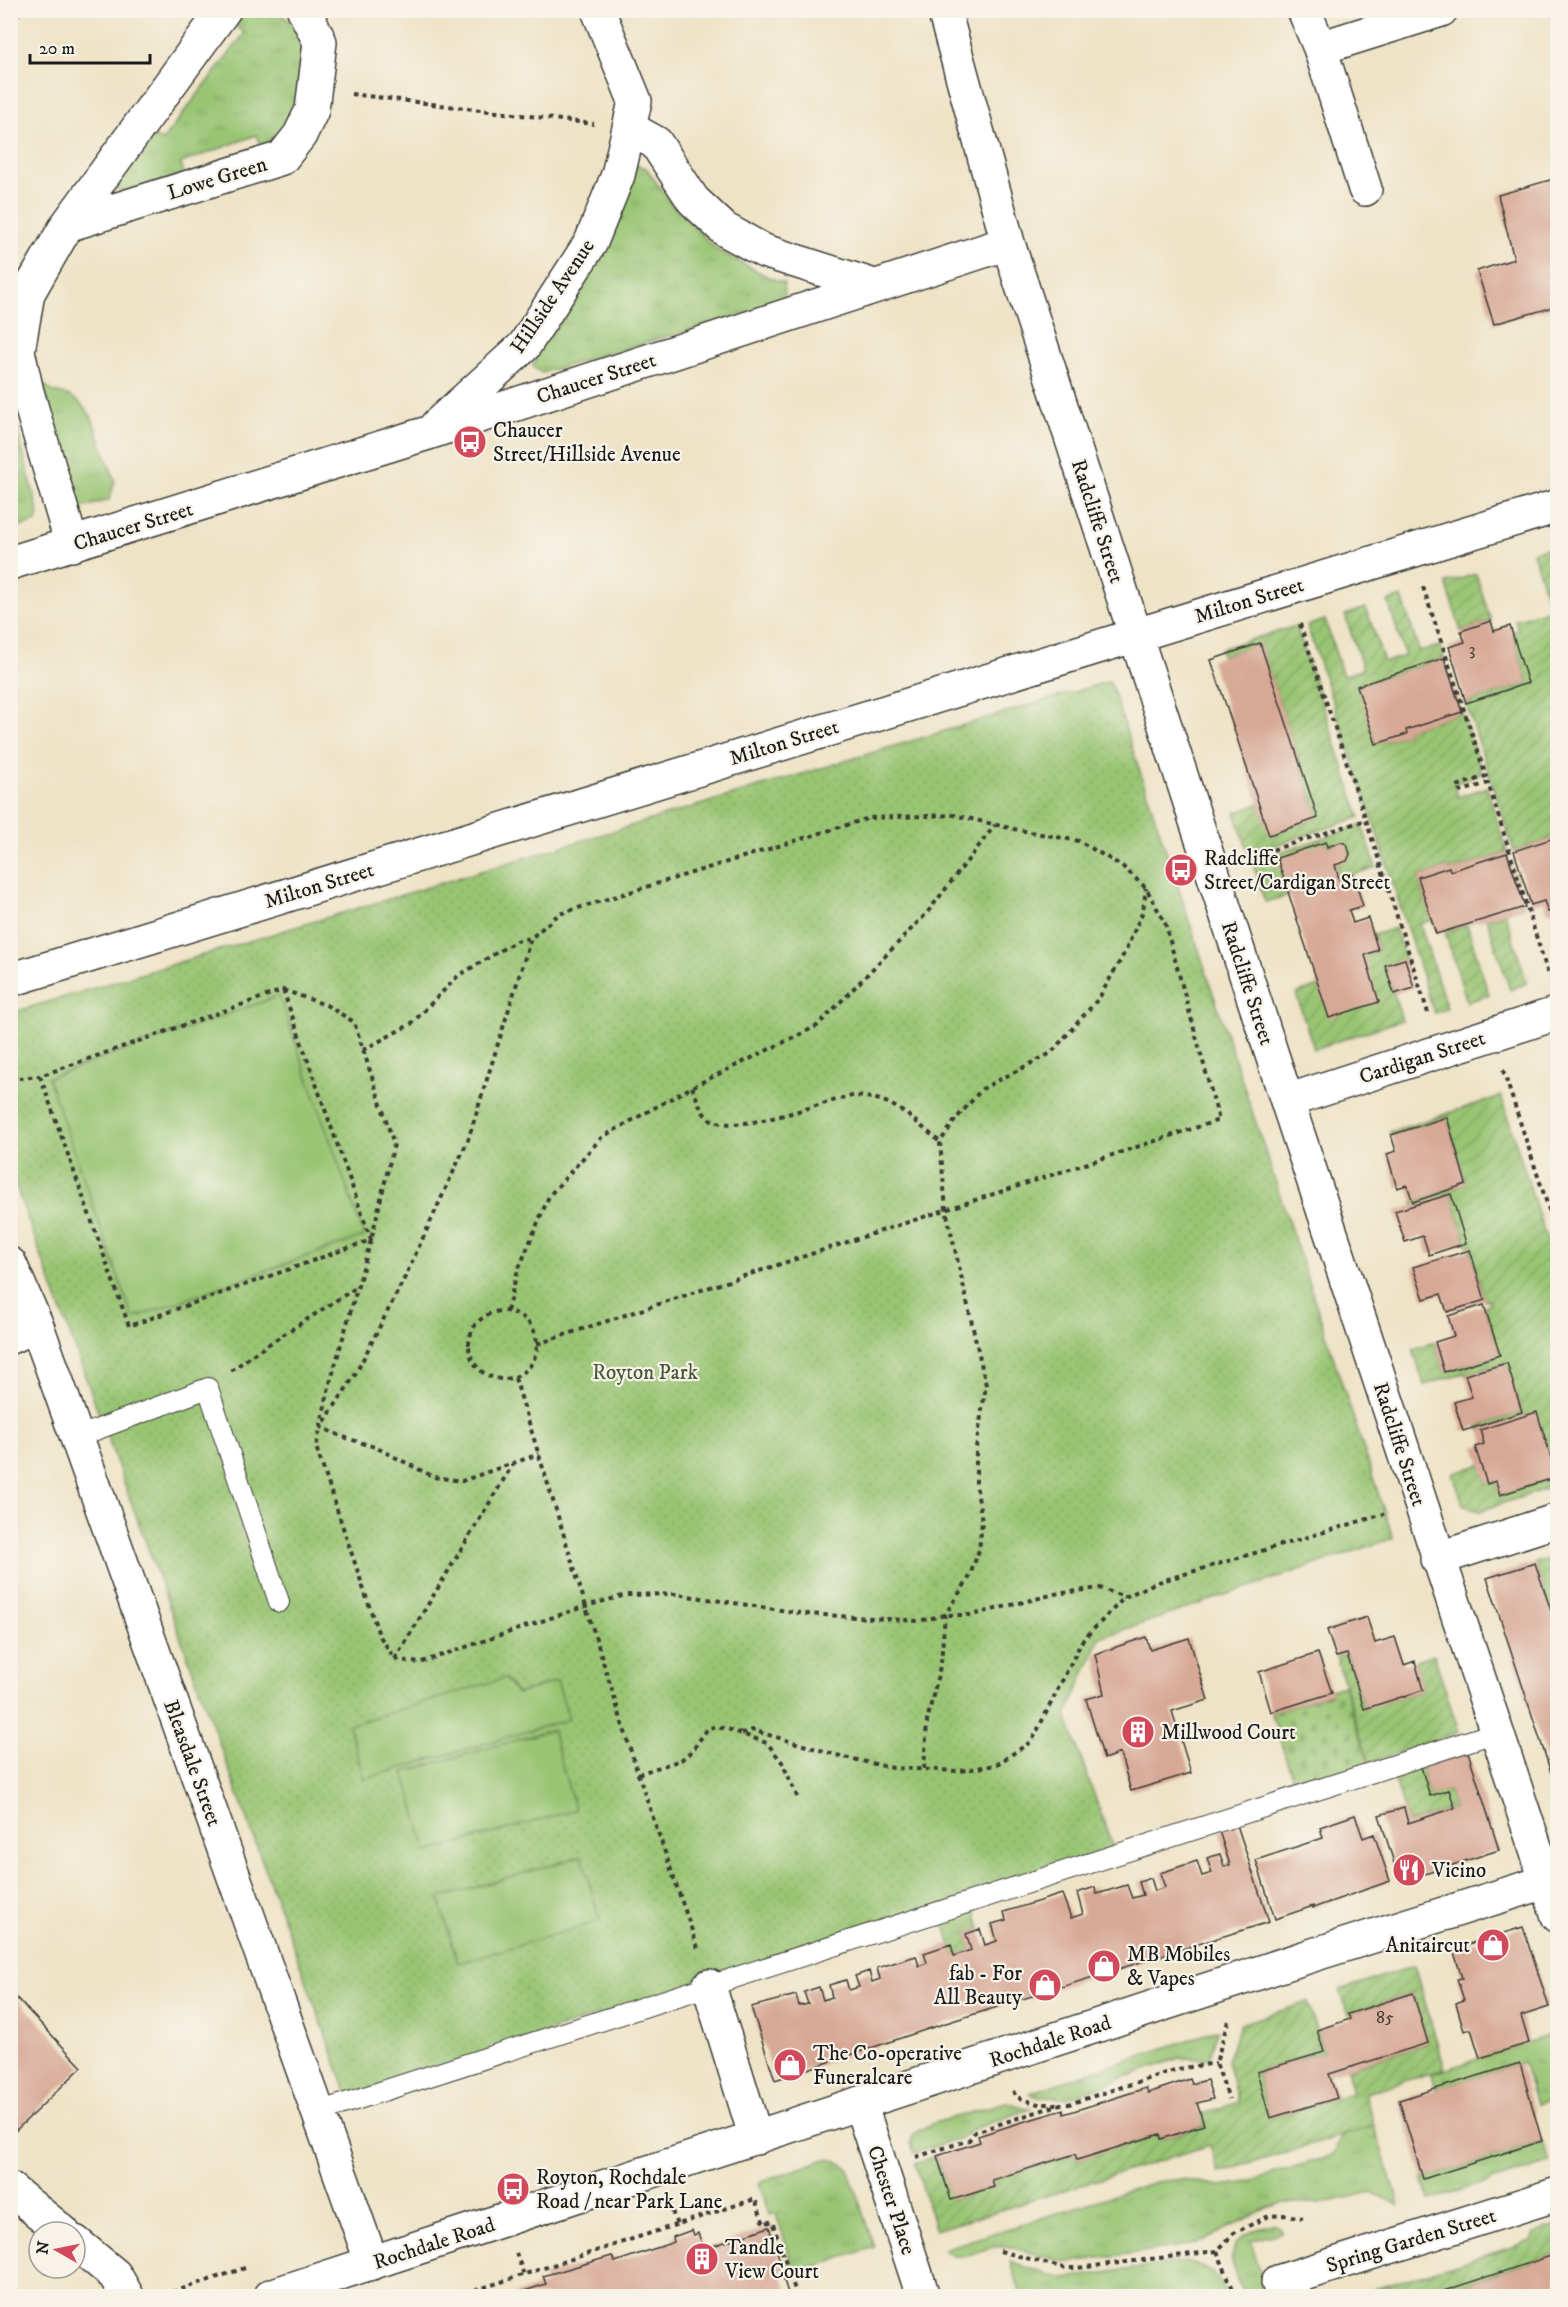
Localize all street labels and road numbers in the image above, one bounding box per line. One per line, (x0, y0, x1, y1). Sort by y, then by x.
street label: Lowe Green (164, 151, 270, 206)
street label: Hillside Avenue (505, 234, 601, 359)
street label: Chaucer Street (533, 347, 659, 410)
street label: Radcliffe Street (1065, 456, 1129, 587)
street label: Chaucer Street (70, 496, 197, 557)
street label: Milton Street (1191, 572, 1307, 630)
street label: Milton Street (726, 714, 842, 772)
street label: Milton Street (261, 857, 377, 915)
street label: Radcliffe Street (1215, 918, 1279, 1049)
street label: Cardigan Street (1356, 1025, 1489, 1091)
street label: Radcliffe Street (1367, 1379, 1431, 1510)
street label: Bleasdale Street (157, 1697, 227, 1830)
street label: Rochdale Road (986, 2010, 1115, 2074)
street label: Chester Place (861, 2142, 921, 2259)
street label: Spring Garden Street (1323, 2203, 1500, 2279)
street label: Rochdale Road (370, 2212, 499, 2276)

